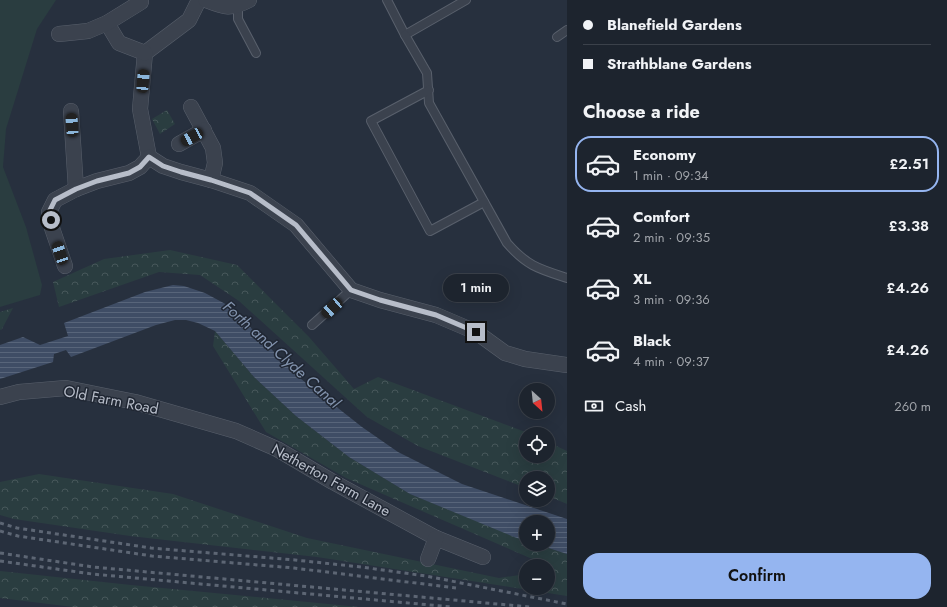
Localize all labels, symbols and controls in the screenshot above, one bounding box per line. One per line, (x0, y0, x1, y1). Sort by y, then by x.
text: Blanefield Gardens (607, 14, 742, 36)
text: Strathblane Gardens (607, 53, 752, 75)
car (136, 69, 150, 93)
text: Choose a ride (583, 99, 700, 125)
car (65, 113, 79, 137)
car (179, 126, 205, 148)
text: Economy (633, 144, 696, 166)
icon: car (585, 146, 621, 182)
text: £2.51 (889, 153, 929, 175)
text: 1 min · 09:34 (633, 166, 709, 185)
text: Comfort (633, 206, 690, 228)
icon: car (585, 208, 621, 244)
route start (42, 211, 60, 229)
text: £3.38 (889, 215, 929, 237)
text: 2 min · 09:35 (633, 228, 710, 247)
car (51, 240, 69, 266)
text: XL (633, 268, 651, 290)
icon: car (585, 270, 621, 306)
callout: 1 min (443, 274, 509, 302)
text: £4.26 (886, 277, 929, 299)
text: 1 min (460, 278, 492, 297)
text: 3 min · 09:36 (633, 290, 710, 309)
water label: Forth and Clyde Canal (218, 295, 347, 414)
car (319, 296, 345, 320)
route end (467, 323, 485, 341)
text: Black (633, 330, 671, 352)
icon: car (585, 332, 621, 368)
text: £4.26 (886, 339, 929, 361)
text: 4 min · 09:37 (633, 352, 709, 371)
street label: Old Farm Road (62, 380, 160, 420)
north arrow (519, 383, 555, 419)
map controls (519, 383, 555, 595)
icon: cash (583, 395, 605, 417)
text: Cash (615, 395, 646, 417)
text: 260 m (894, 397, 931, 416)
button: locate (519, 427, 555, 463)
street label: Netherton Farm Lane (267, 438, 395, 522)
button: layers (519, 471, 555, 507)
button: + (519, 515, 555, 551)
button: Confirm (583, 553, 931, 599)
button: − (519, 559, 555, 595)

